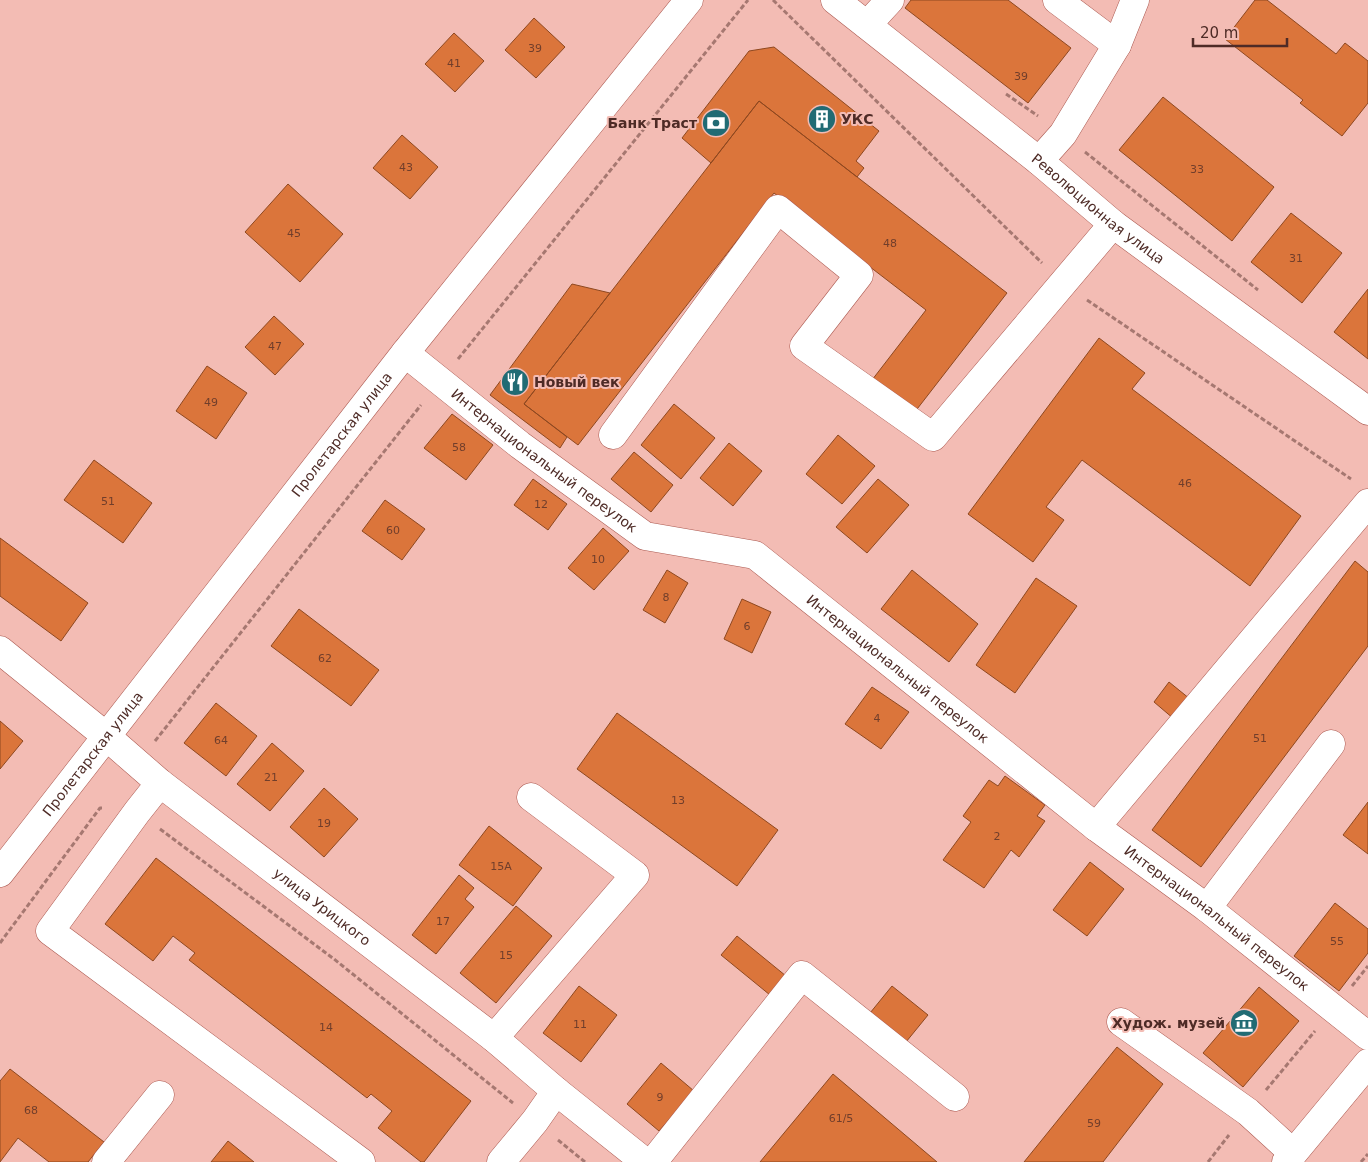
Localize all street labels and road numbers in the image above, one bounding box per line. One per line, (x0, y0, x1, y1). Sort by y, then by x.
street label: Революционная улица (1029, 150, 1168, 267)
street label: Пролетарская улица (288, 369, 395, 500)
street label: Интернациональный переулок (448, 385, 640, 536)
street label: Интернациональный переулок (803, 591, 992, 746)
street label: Пролетарская улица (39, 688, 146, 819)
street label: Интернациональный переулок (1121, 842, 1312, 994)
street label: улица Урицкого (270, 865, 374, 949)

